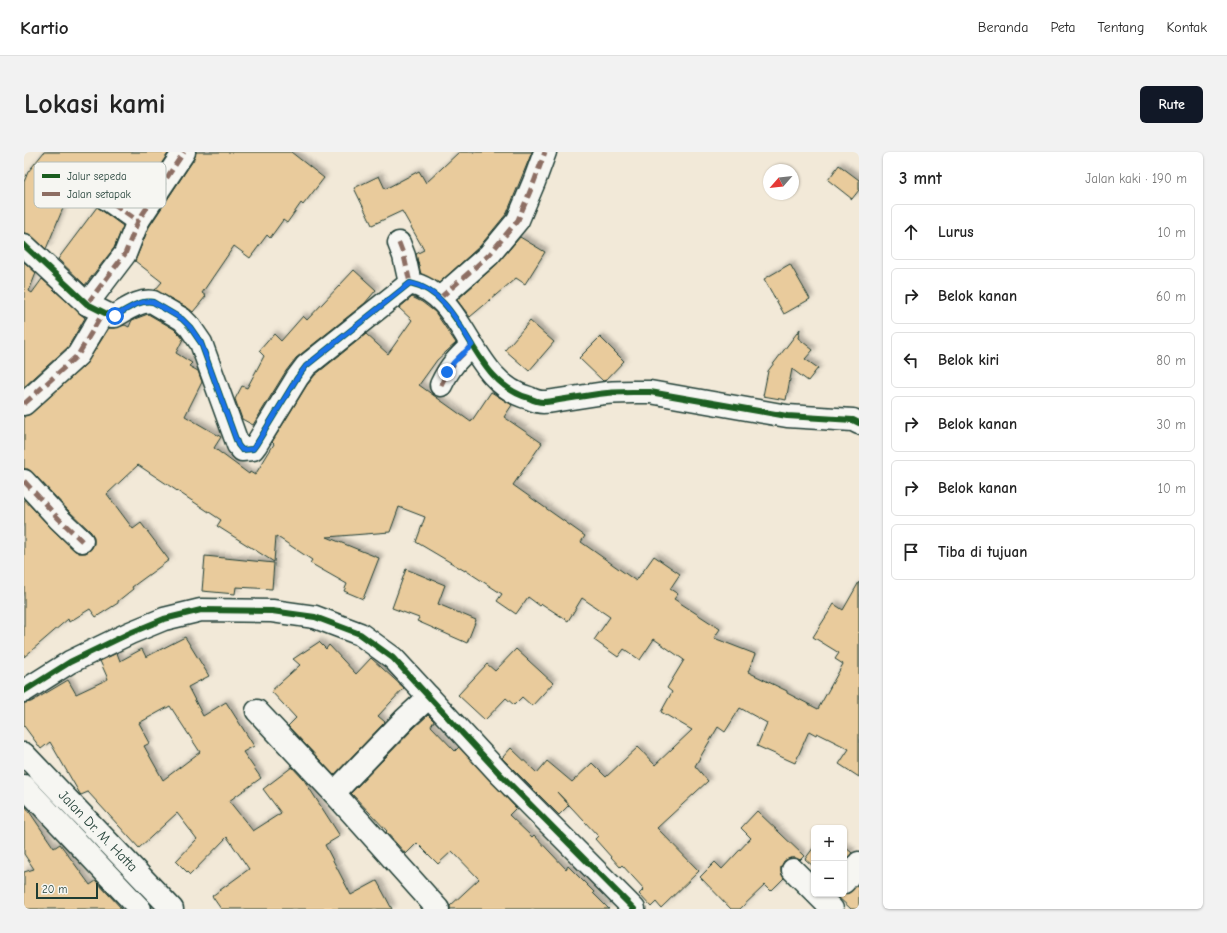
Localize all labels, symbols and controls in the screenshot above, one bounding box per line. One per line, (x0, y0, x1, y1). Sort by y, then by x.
text: Kartio (20, 17, 69, 39)
text: Beranda (978, 19, 1028, 36)
text: Peta (1050, 19, 1075, 36)
text: Tentang (1097, 19, 1144, 36)
text: Kontak (1166, 19, 1207, 36)
button: Rute (1140, 86, 1203, 123)
text: Lokasi kami (24, 88, 166, 120)
legend (34, 162, 166, 208)
north arrow (763, 164, 799, 200)
text: 3 mnt (899, 169, 942, 188)
text: Jalur sepeda (67, 170, 127, 183)
text: Jalan kaki · 190 m (1085, 171, 1187, 186)
text: Jalan setapak (67, 188, 132, 201)
icon: ahead (900, 221, 922, 243)
text: Lurus (938, 223, 974, 241)
text: 10 m (1158, 225, 1186, 240)
icon: right (900, 285, 922, 307)
text: Belok kanan (938, 287, 1017, 305)
text: 60 m (1156, 289, 1186, 304)
route start (106, 307, 124, 325)
icon: left (900, 349, 922, 371)
text: Belok kiri (938, 351, 999, 369)
text: 80 m (1156, 353, 1186, 368)
route end (438, 363, 456, 381)
icon: right (900, 413, 922, 435)
text: Belok kanan (938, 415, 1017, 433)
text: 30 m (1156, 417, 1186, 432)
icon: right (900, 477, 922, 499)
text: Belok kanan (938, 479, 1017, 497)
text: 10 m (1158, 481, 1186, 496)
icon: arrive (900, 541, 922, 563)
text: Tiba di tujuan (938, 543, 1027, 561)
street label: Jalan Dr. M. Hatta (55, 787, 141, 875)
map controls (811, 825, 847, 897)
button: + (811, 825, 847, 861)
button: − (811, 861, 847, 897)
scale bar (36, 881, 98, 900)
text: 20 m (42, 883, 67, 896)

